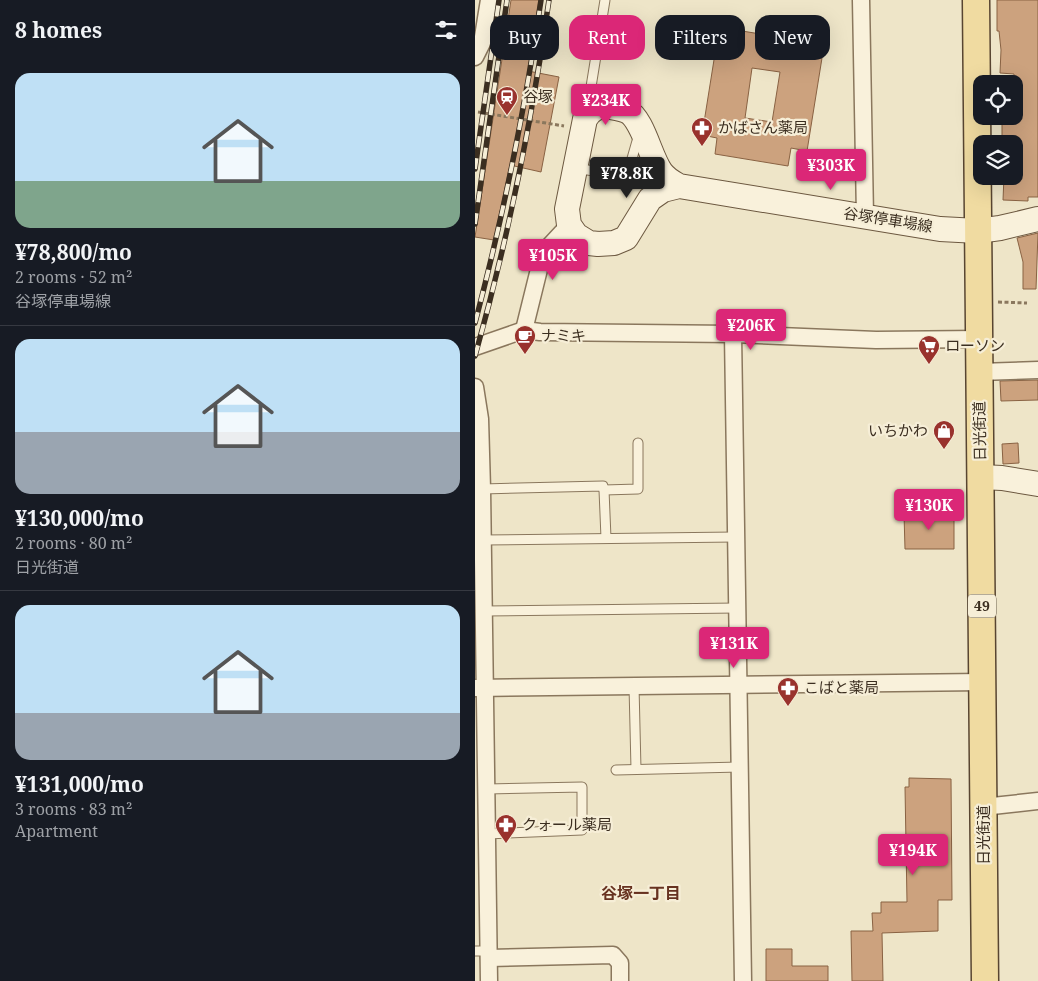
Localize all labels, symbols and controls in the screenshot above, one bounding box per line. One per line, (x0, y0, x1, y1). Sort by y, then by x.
chip: Buy (490, 15, 559, 60)
chip: Rent (569, 15, 645, 60)
chip: Filters (655, 15, 745, 60)
chip: New (755, 15, 830, 60)
text: 8 homes (15, 16, 102, 44)
icon: filters (432, 16, 460, 44)
map controls (973, 75, 1023, 185)
button: locate (973, 75, 1023, 125)
pin: ¥234K (571, 84, 641, 126)
station icon: 谷塚 (495, 85, 519, 116)
place label: 谷塚 (523, 86, 553, 106)
text: ¥234K (582, 89, 630, 111)
icon: home (193, 106, 283, 196)
pharmacy icon: かばさん薬局 (690, 116, 714, 147)
place label: かばさん薬局 (718, 117, 808, 137)
button: layers (973, 135, 1023, 185)
pin: ¥303K (796, 148, 866, 191)
text: ¥303K (807, 154, 855, 176)
pin: ¥78.8K (586, 156, 668, 199)
text: ¥78.8K (601, 162, 653, 184)
street label: 谷塚停車場線 (842, 202, 934, 236)
text: ¥78,800/mo (15, 238, 132, 266)
pin: ¥105K (518, 238, 588, 281)
text: ¥105K (529, 244, 577, 266)
text: 2 rooms · 52 m² (15, 266, 132, 288)
text: 谷塚停車場線 (15, 290, 111, 312)
pin: ¥206K (716, 308, 786, 351)
text: ¥206K (727, 314, 775, 336)
cafe icon: ナミキ (513, 324, 537, 355)
place label: ナミキ (541, 325, 586, 345)
supermarket icon: ローソン (917, 334, 941, 365)
place label: ローソン (945, 335, 1005, 355)
icon: home (193, 371, 283, 461)
street label: 日光街道 (968, 401, 990, 461)
shop icon: いちかわ (932, 419, 956, 450)
place label: いちかわ (868, 420, 928, 440)
pin: ¥130K (894, 488, 964, 531)
text: ¥130K (905, 494, 953, 516)
text: ¥130,000/mo (15, 504, 144, 532)
text: 2 rooms · 80 m² (15, 532, 132, 554)
text: 日光街道 (15, 556, 79, 578)
road number: 49 (968, 594, 996, 618)
pin: ¥131K (699, 626, 769, 669)
text: ¥131K (710, 632, 758, 654)
icon: home (193, 637, 283, 727)
pharmacy icon: こばと薬局 (776, 676, 800, 707)
place label: こばと薬局 (804, 677, 879, 697)
text: ¥131,000/mo (15, 770, 144, 798)
text: 3 rooms · 83 m² (15, 798, 132, 820)
street label: 日光街道 (973, 805, 993, 865)
pharmacy icon: クォール薬局 (494, 813, 518, 844)
place label: クォール薬局 (522, 814, 612, 834)
text: Apartment (15, 820, 98, 842)
pin: ¥194K (878, 834, 948, 876)
text: ¥194K (889, 839, 937, 861)
district label: 谷塚一丁目 (601, 882, 681, 904)

